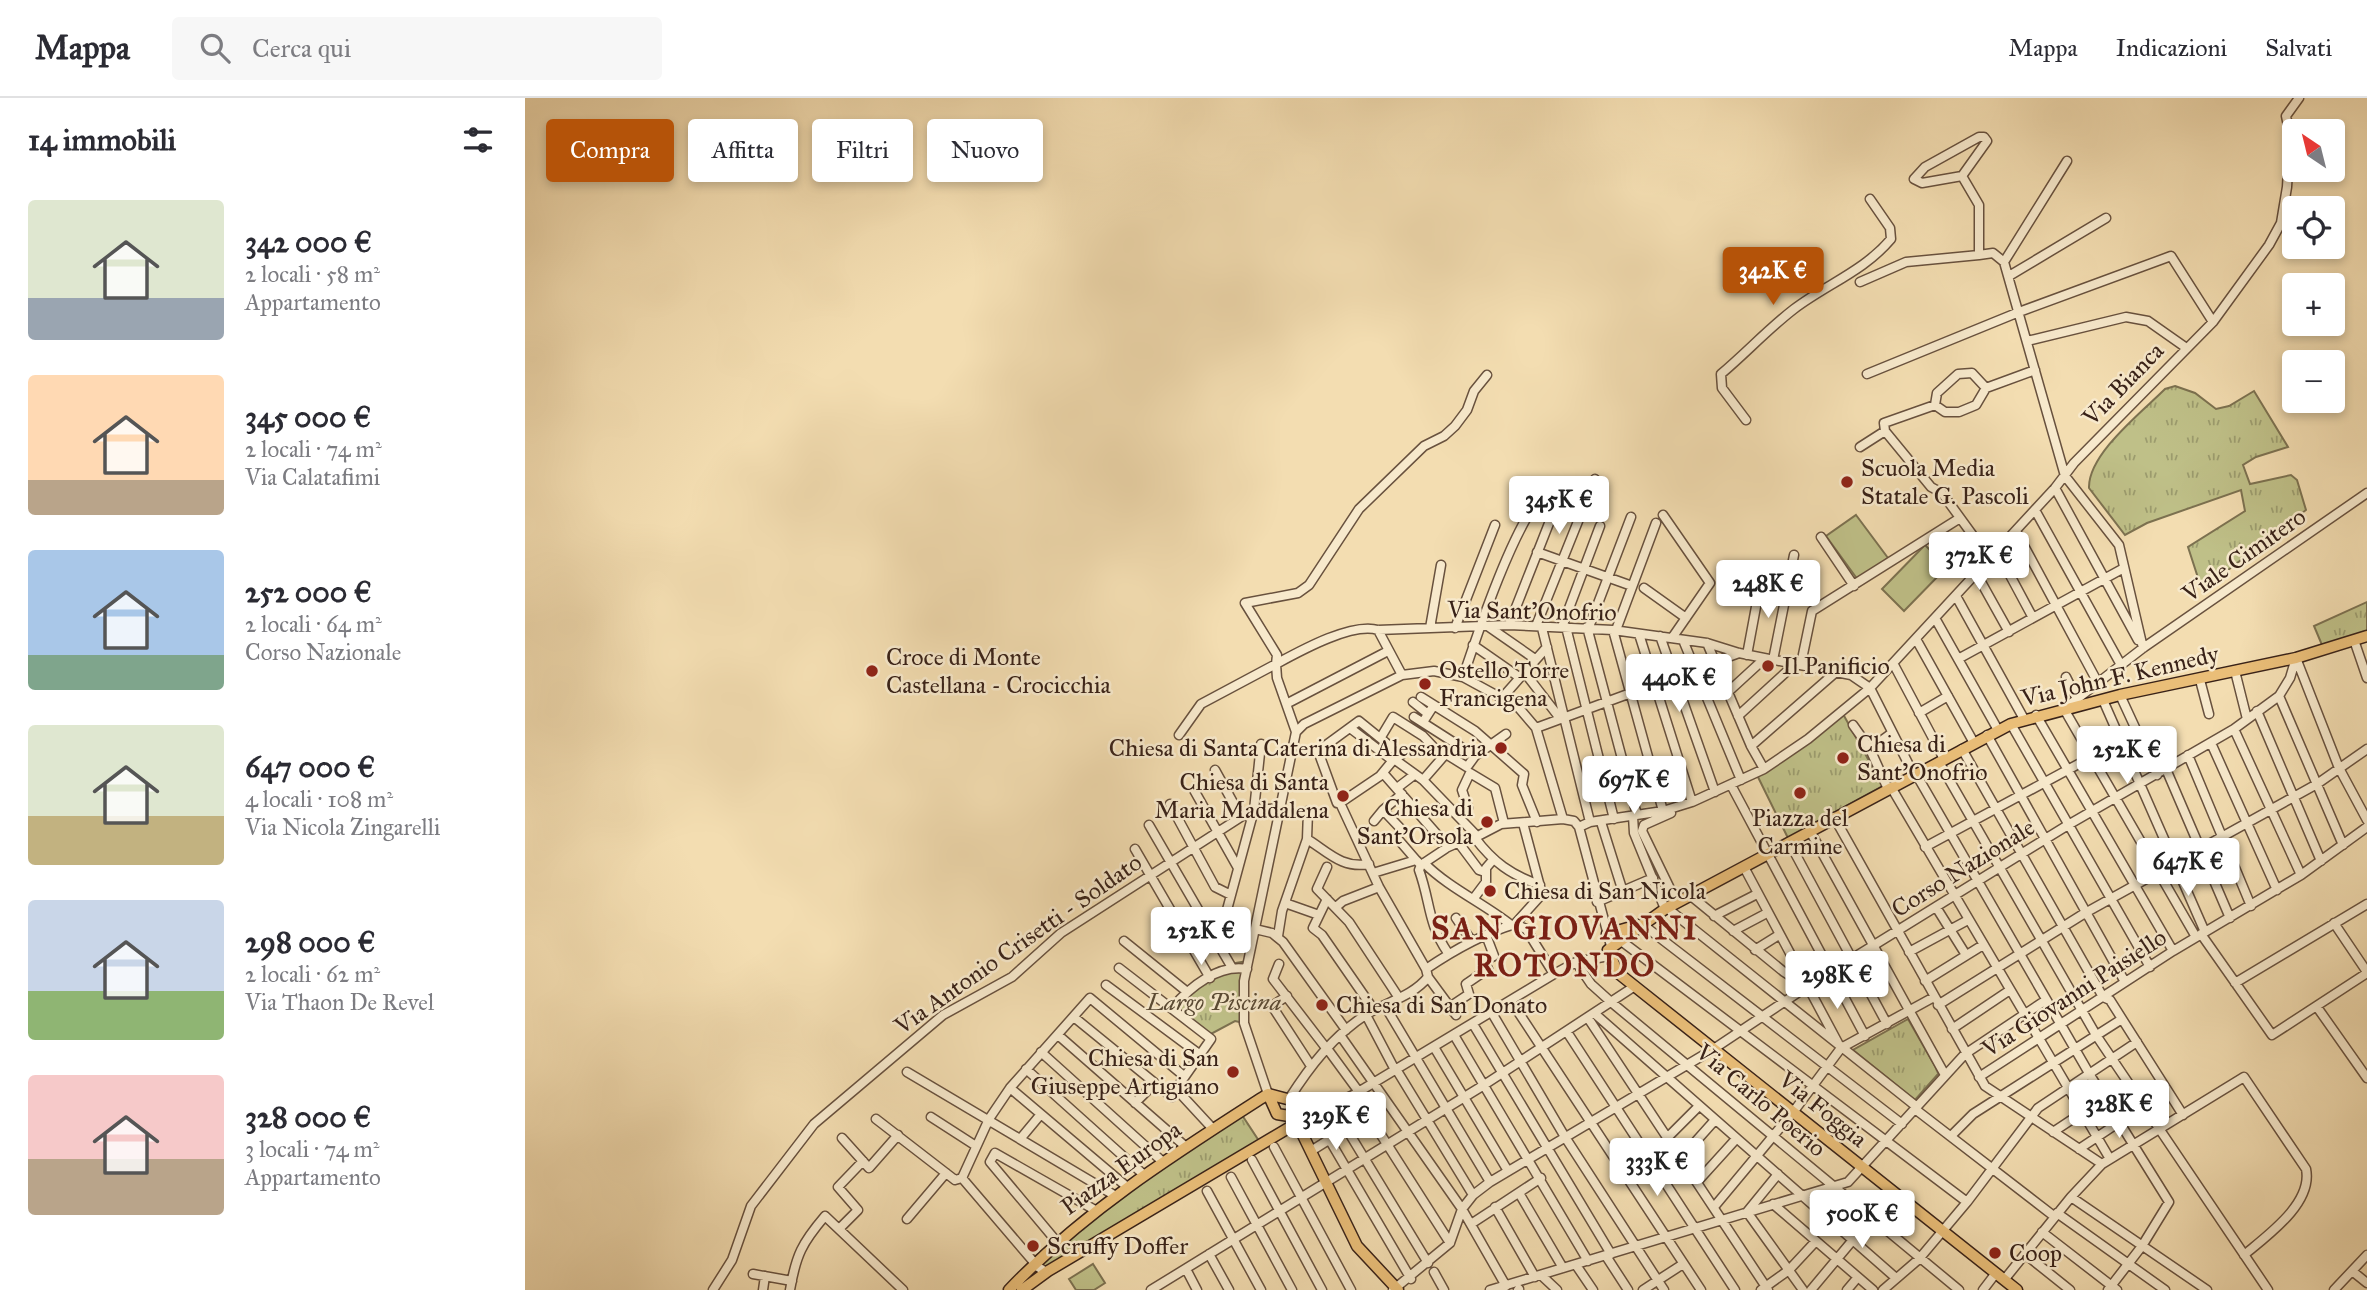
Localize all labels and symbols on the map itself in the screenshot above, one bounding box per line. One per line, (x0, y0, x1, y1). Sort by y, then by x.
north arrow (2282, 119, 2345, 182)
pin: 342K € (1716, 248, 1830, 307)
street label: Via Bianca (2075, 335, 2171, 433)
place label: Scuola Media Statale G. Pascoli (1861, 453, 2029, 511)
marker: Scuola Media Statale G. Pascoli (1839, 474, 1855, 490)
pin: 345K € (1502, 476, 1616, 536)
street label: Viale Cimitero (2176, 501, 2312, 609)
pin: 372K € (1922, 532, 2036, 592)
pin: 248K € (1711, 560, 1825, 620)
street label: Via Sant'Onofrio (1446, 595, 1617, 627)
street label: Via John F. Kennedy (2017, 639, 2222, 714)
place label: Croce di Monte Castellana - Crocicchia (886, 642, 1112, 700)
place label: Il Panificio (1782, 651, 1890, 681)
pin: 440K € (1622, 654, 1736, 714)
place label: Ostello Torre Francigena (1439, 655, 1569, 713)
marker: Il Panificio (1760, 658, 1776, 674)
marker: Croce di Monte Castellana - Crocicchia (864, 663, 880, 679)
marker: Ostello Torre Francigena (1417, 676, 1433, 692)
pin: 252K € (2070, 726, 2184, 786)
place label: Chiesa di Sant'Onofrio (1857, 729, 1988, 787)
place label: Chiesa di Santa Caterina di Alessandria (1109, 733, 1488, 763)
marker: Chiesa di Santa Caterina di Alessandria (1493, 740, 1509, 756)
marker: Chiesa di Sant'Onofrio (1835, 750, 1851, 766)
pin: 697K € (1577, 756, 1691, 816)
place label: Chiesa di Santa Maria Maddalena (1155, 767, 1330, 825)
marker: Piazza del Carmine (1792, 785, 1808, 801)
marker: Chiesa di Santa Maria Maddalena (1335, 788, 1351, 804)
place label: Chiesa di Sant'Orsola (1357, 793, 1474, 851)
place label: Piazza del Carmine (1752, 803, 1849, 861)
street label: Corso Nazionale (1886, 812, 2040, 924)
marker: Chiesa di Sant'Orsola (1479, 814, 1495, 830)
pin: 647K € (2131, 838, 2245, 898)
street label: Via Antonio Crisetti - Soldato (888, 847, 1147, 1042)
place label: Chiesa di San Nicola (1504, 876, 1707, 906)
marker: Chiesa di San Nicola (1482, 883, 1498, 899)
pin: 252K € (1144, 908, 1258, 967)
district label: SAN GIOVANNI ROTONDO (1431, 909, 1699, 985)
street label: Via Giovanni Paisiello (1975, 922, 2172, 1065)
pin: 298K € (1780, 951, 1894, 1011)
park label: Largo Piscina (1146, 987, 1281, 1017)
place label: Chiesa di San Donato (1336, 990, 1547, 1020)
marker: Chiesa di San Donato (1314, 997, 1330, 1013)
street label: Via Carlo Poerio (1689, 1036, 1832, 1163)
place label: Chiesa di San Giuseppe Artigiano (1031, 1043, 1219, 1101)
marker: Chiesa di San Giuseppe Artigiano (1225, 1064, 1241, 1080)
street label: Via Foggia (1772, 1064, 1874, 1154)
pin: 328K € (2062, 1080, 2176, 1140)
pin: 329K € (1279, 1093, 1393, 1152)
street label: Piazza Europa (1055, 1114, 1188, 1222)
pin: 333K € (1600, 1138, 1714, 1198)
pin: 500K € (1805, 1190, 1919, 1250)
place label: Scruffy Doffer (1047, 1231, 1188, 1261)
marker: Scruffy Doffer (1025, 1238, 1041, 1254)
place label: Coop (2009, 1238, 2062, 1268)
marker: Coop (1987, 1245, 2003, 1261)

